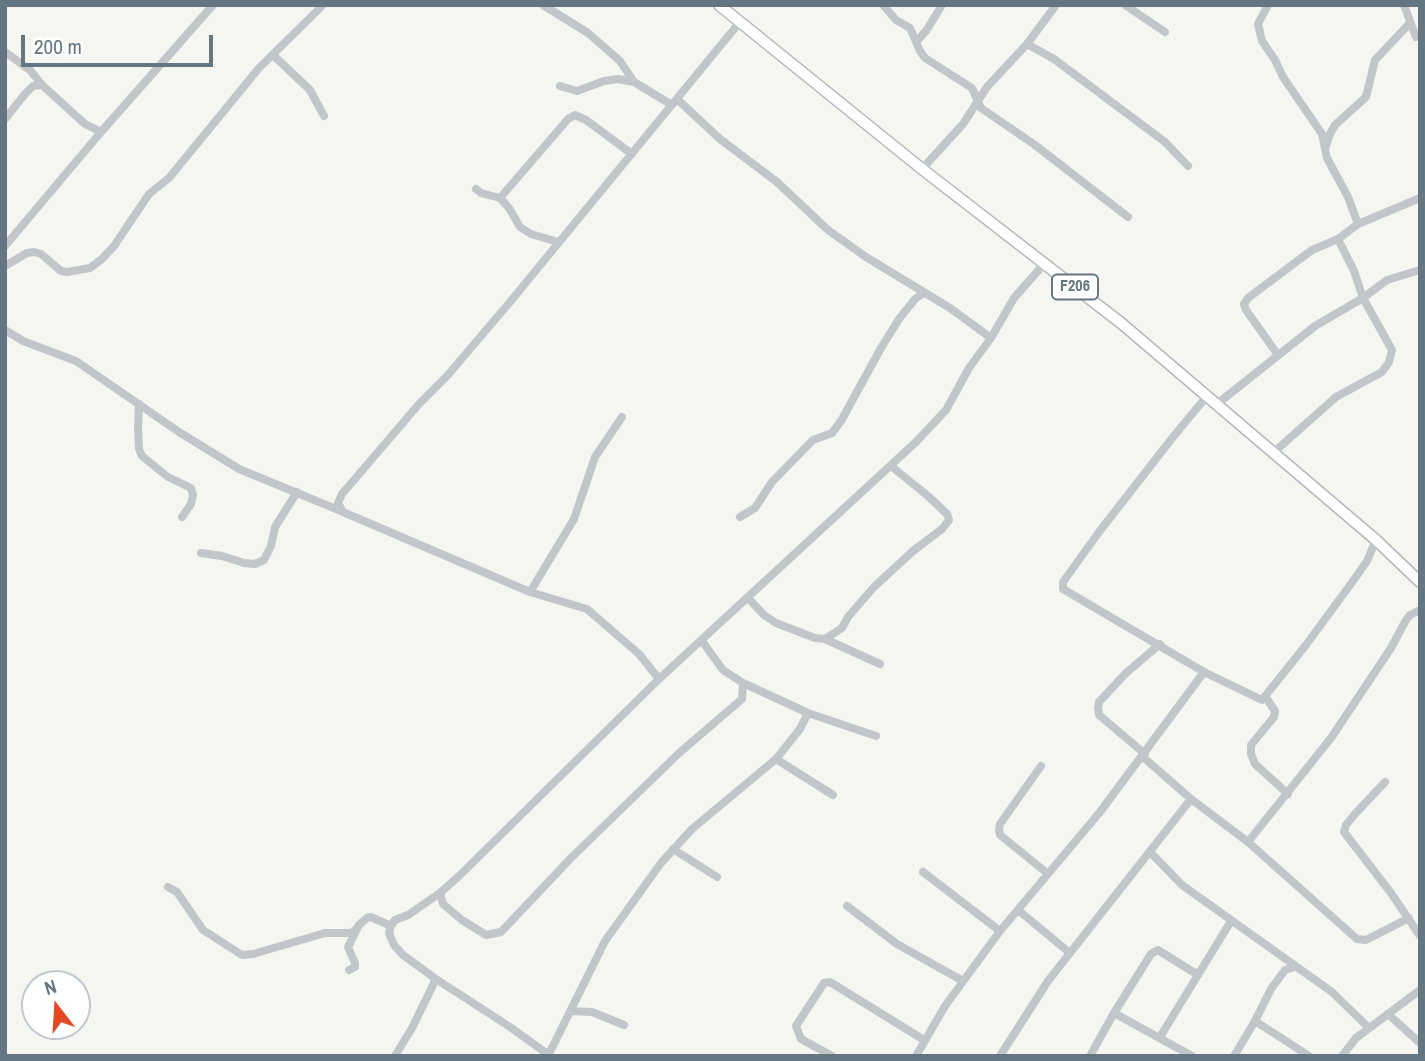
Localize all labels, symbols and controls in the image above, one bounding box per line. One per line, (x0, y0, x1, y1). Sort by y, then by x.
scale bar (24, 21, 217, 65)
text: 200 m (34, 32, 82, 61)
road number: F206 (1052, 274, 1098, 300)
north arrow (21, 970, 91, 1040)
text: N (41, 973, 60, 1001)

